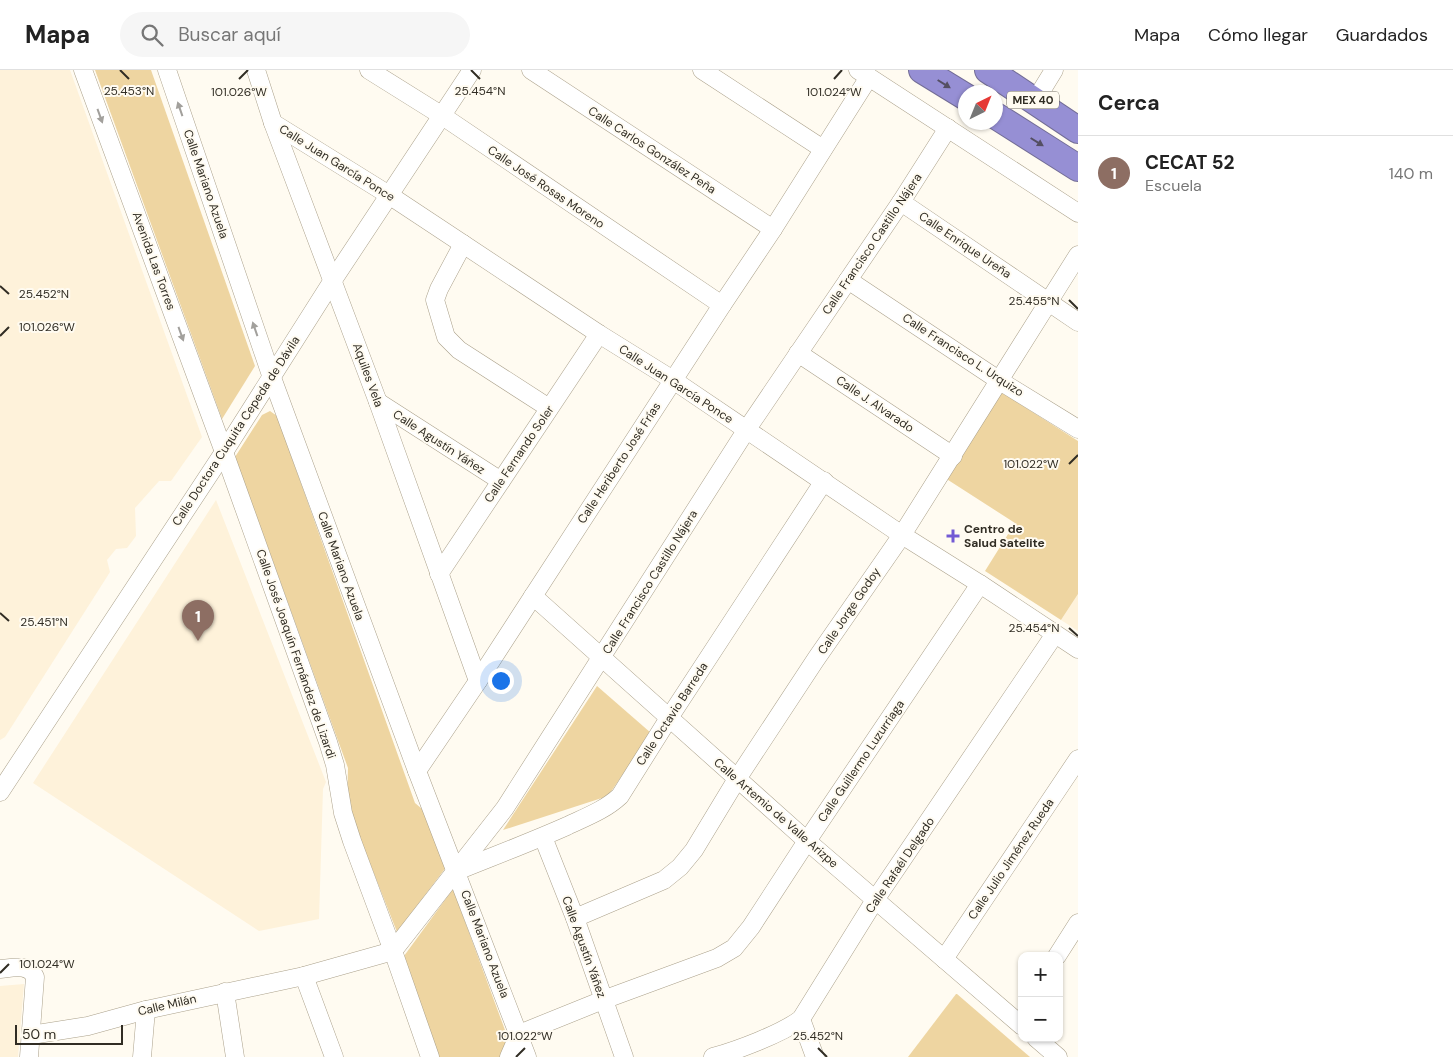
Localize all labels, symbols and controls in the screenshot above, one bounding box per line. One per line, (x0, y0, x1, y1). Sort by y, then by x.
search box (120, 12, 470, 57)
text: Mapa (25, 19, 90, 50)
icon: search (138, 21, 166, 49)
text: Buscar aquí (178, 22, 281, 47)
text: Mapa (1134, 23, 1180, 47)
text: Cómo llegar (1208, 23, 1308, 47)
text: Guardados (1336, 23, 1428, 47)
one-way arrow (937, 79, 950, 88)
text: 25.453°N (104, 83, 154, 99)
text: 25.454°N (455, 83, 505, 99)
text: 101.026°W (211, 84, 267, 100)
text: 101.024°W (806, 84, 862, 100)
north arrow (958, 85, 1003, 130)
text: Cerca (1098, 89, 1160, 117)
road number: MEX 40 (1007, 92, 1059, 108)
one-way arrow (176, 101, 183, 116)
street label: Calle Carlos González Peña (585, 103, 719, 197)
one-way arrow (96, 109, 104, 124)
street label: Calle Juan García Ponce (276, 121, 398, 205)
street label: Calle Mariano Azuela (180, 127, 232, 241)
one-way arrow (1030, 138, 1043, 147)
street label: Calle José Rosas Moreno (485, 142, 607, 232)
text: CECAT 52 (1145, 150, 1235, 175)
text: 1 (1111, 163, 1117, 184)
text: 140 m (1389, 163, 1433, 184)
street label: Calle Francisco Castillo Nájera (819, 170, 925, 318)
text: Escuela (1145, 175, 1202, 196)
street label: Calle Enrique Ureña (916, 208, 1014, 282)
street label: Avenida Las Torres (129, 210, 179, 312)
text: 25.452°N (19, 286, 69, 302)
text: 25.455°N (1009, 293, 1059, 309)
street label: Calle Francisco L. Urquizo (899, 310, 1027, 400)
text: 101.026°W (19, 319, 75, 335)
one-way arrow (251, 321, 259, 336)
one-way arrow (177, 327, 185, 342)
street label: Calle Doctora Cuquita Cepeda de Dávila (169, 333, 303, 529)
street label: Aquiles Vela (349, 341, 387, 409)
street label: Calle Juan García Ponce (616, 341, 736, 427)
street label: Calle J. Alvarado (833, 372, 917, 436)
street label: Calle Heriberto José Frías (574, 399, 664, 527)
street label: Calle Fernando Soler (480, 402, 558, 506)
street label: Calle Agustín Yáñez (390, 406, 488, 478)
text: 101.022°W (1003, 456, 1059, 472)
street label: Calle Francisco Castillo Nájera (599, 507, 701, 657)
street label: Calle Mariano Azuela (314, 509, 368, 623)
place label: Centro de Salud Satelite (964, 521, 1045, 551)
marker: Centro de Salud Satelite (946, 529, 960, 543)
street label: Calle José Joaquín Fernández de Lizardi (253, 547, 340, 761)
street label: Calle Jorge Godoy (814, 564, 884, 658)
pin: 1 (182, 600, 214, 641)
text: 25.451°N (20, 614, 68, 630)
text: 25.454°N (1009, 620, 1059, 636)
street label: Calle Octavio Barreda (633, 659, 711, 769)
your location (488, 668, 514, 694)
street label: Calle Guillermo Luzurriaga (814, 697, 908, 825)
street label: Calle Artemio de Valle Arizpe (710, 754, 842, 872)
street label: Calle Julio Jiménez Rueda (964, 795, 1058, 923)
street label: Calle Rafaél Delgado (862, 814, 938, 916)
street label: Calle Mariano Azuela (457, 888, 513, 1000)
street label: Calle Agustín Yáñez (558, 894, 610, 1000)
map controls (1018, 952, 1063, 1042)
button: + (1018, 952, 1063, 997)
text: 101.024°W (19, 956, 75, 972)
street label: Calle Milán (136, 990, 198, 1019)
button: − (1018, 997, 1063, 1042)
scale bar (15, 1022, 122, 1045)
text: 50 m (22, 1025, 56, 1043)
text: 101.022°W (497, 1028, 553, 1044)
text: 25.452°N (793, 1028, 843, 1044)

